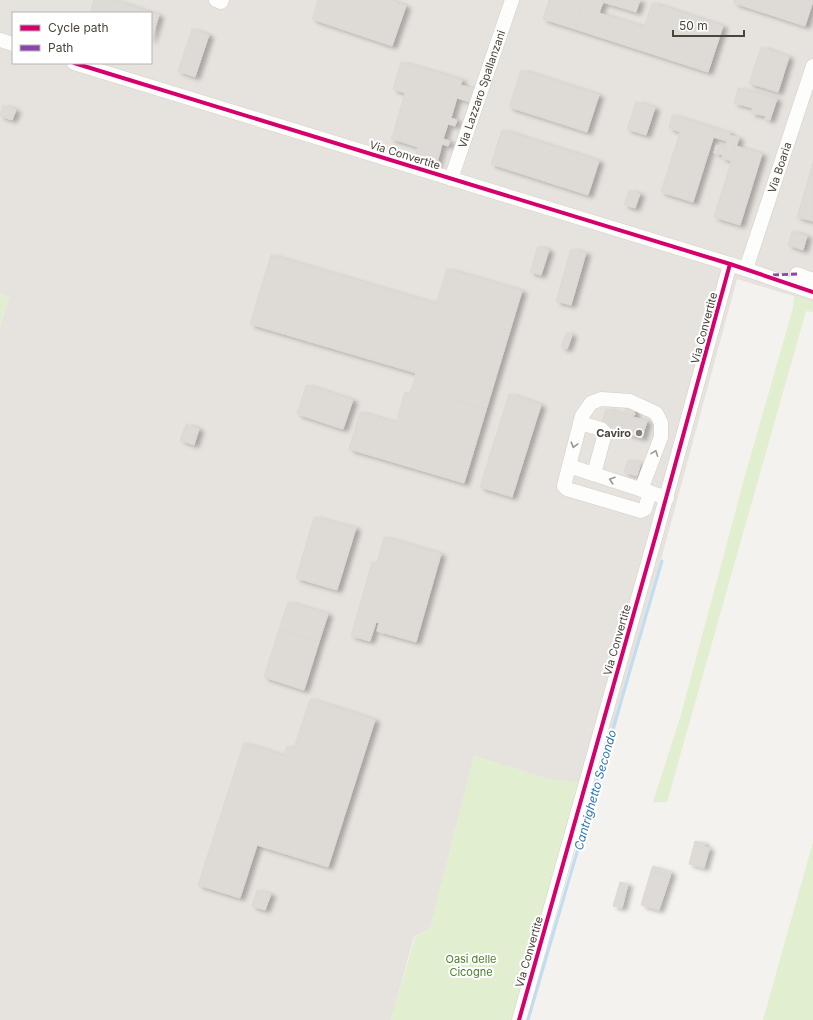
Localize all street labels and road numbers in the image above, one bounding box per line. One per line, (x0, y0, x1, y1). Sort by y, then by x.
street label: Via Lazzaro Spallanzani (455, 28, 508, 150)
street label: Via Convertite (368, 138, 442, 172)
street label: Via Boaria (765, 140, 794, 195)
street label: Via Convertite (688, 291, 720, 365)
street label: Via Convertite (600, 603, 634, 677)
street label: Via Convertite (512, 915, 546, 989)

